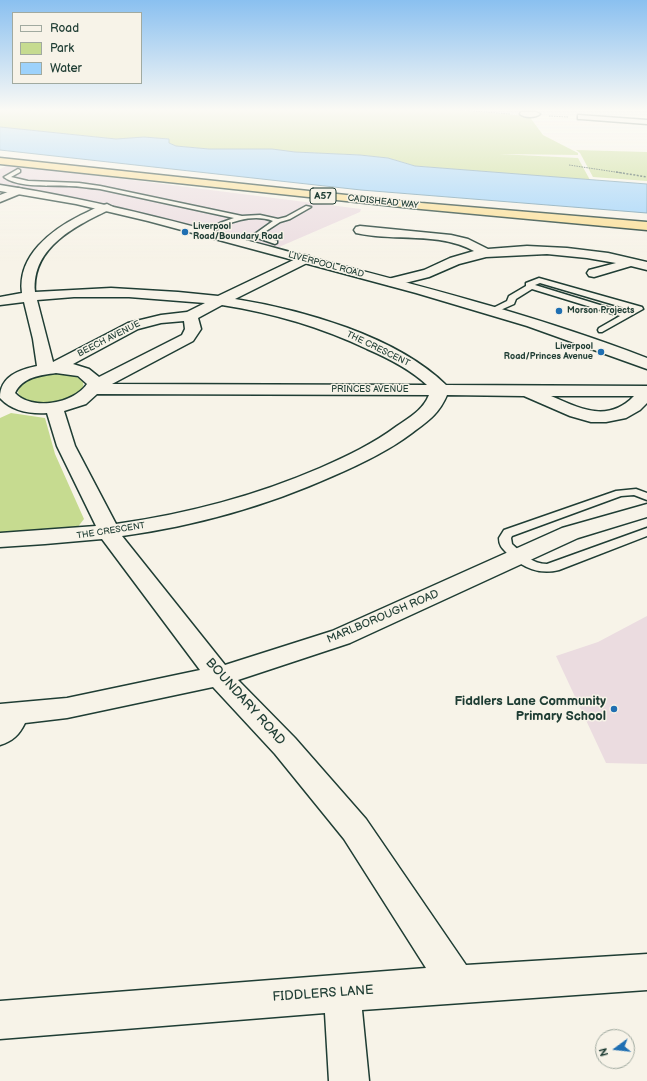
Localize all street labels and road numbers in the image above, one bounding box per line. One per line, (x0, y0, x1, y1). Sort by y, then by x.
road number: A57 (310, 188, 336, 204)
street label: CADISHEAD WAY (347, 193, 419, 211)
street label: LIVERPOOL ROAD (287, 250, 365, 280)
street label: BEECH AVENUE (76, 319, 142, 359)
street label: THE CRESCENT (345, 329, 411, 369)
street label: PRINCES AVENUE (331, 385, 409, 395)
street label: THE CRESCENT (76, 520, 146, 542)
street label: MARLBOROUGH ROAD (325, 587, 441, 647)
street label: BOUNDARY ROAD (202, 655, 288, 749)
street label: FIDDLERS LANE (272, 983, 374, 1005)

